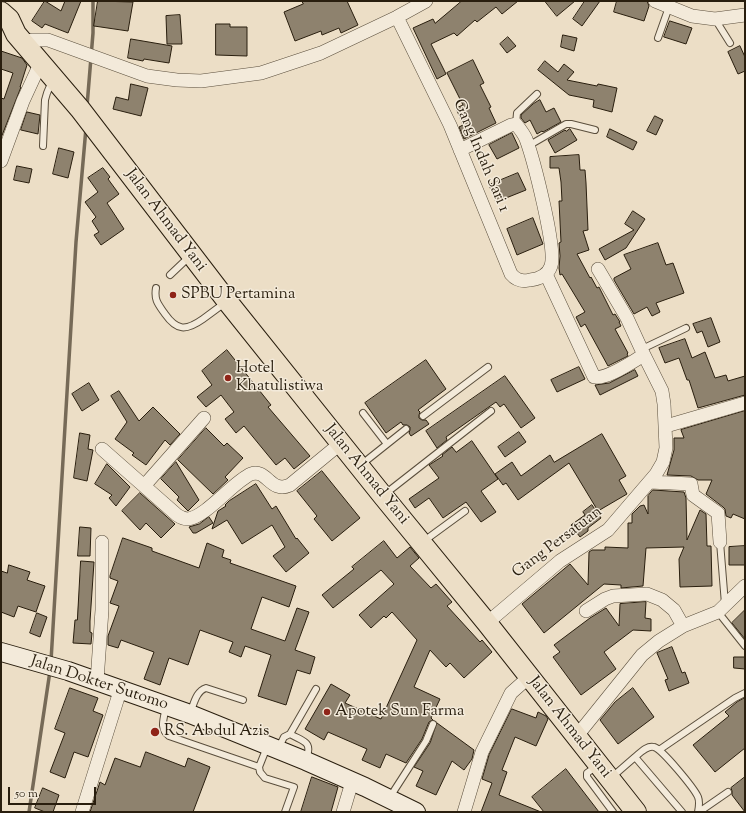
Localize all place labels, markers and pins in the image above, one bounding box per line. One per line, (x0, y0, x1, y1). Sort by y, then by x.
place label: SPBU Pertamina (181, 285, 295, 305)
marker: SPBU Pertamina (168, 290, 178, 300)
place label: Hotel Khatulistiwa (236, 359, 323, 397)
marker: Hotel Khatulistiwa (223, 373, 233, 383)
place label: Apotek Sun Farma (335, 702, 464, 722)
marker: Apotek Sun Farma (322, 707, 332, 717)
place label: RS. Abdul Azis (164, 722, 269, 742)
marker: RS. Abdul Azis (149, 726, 161, 738)

